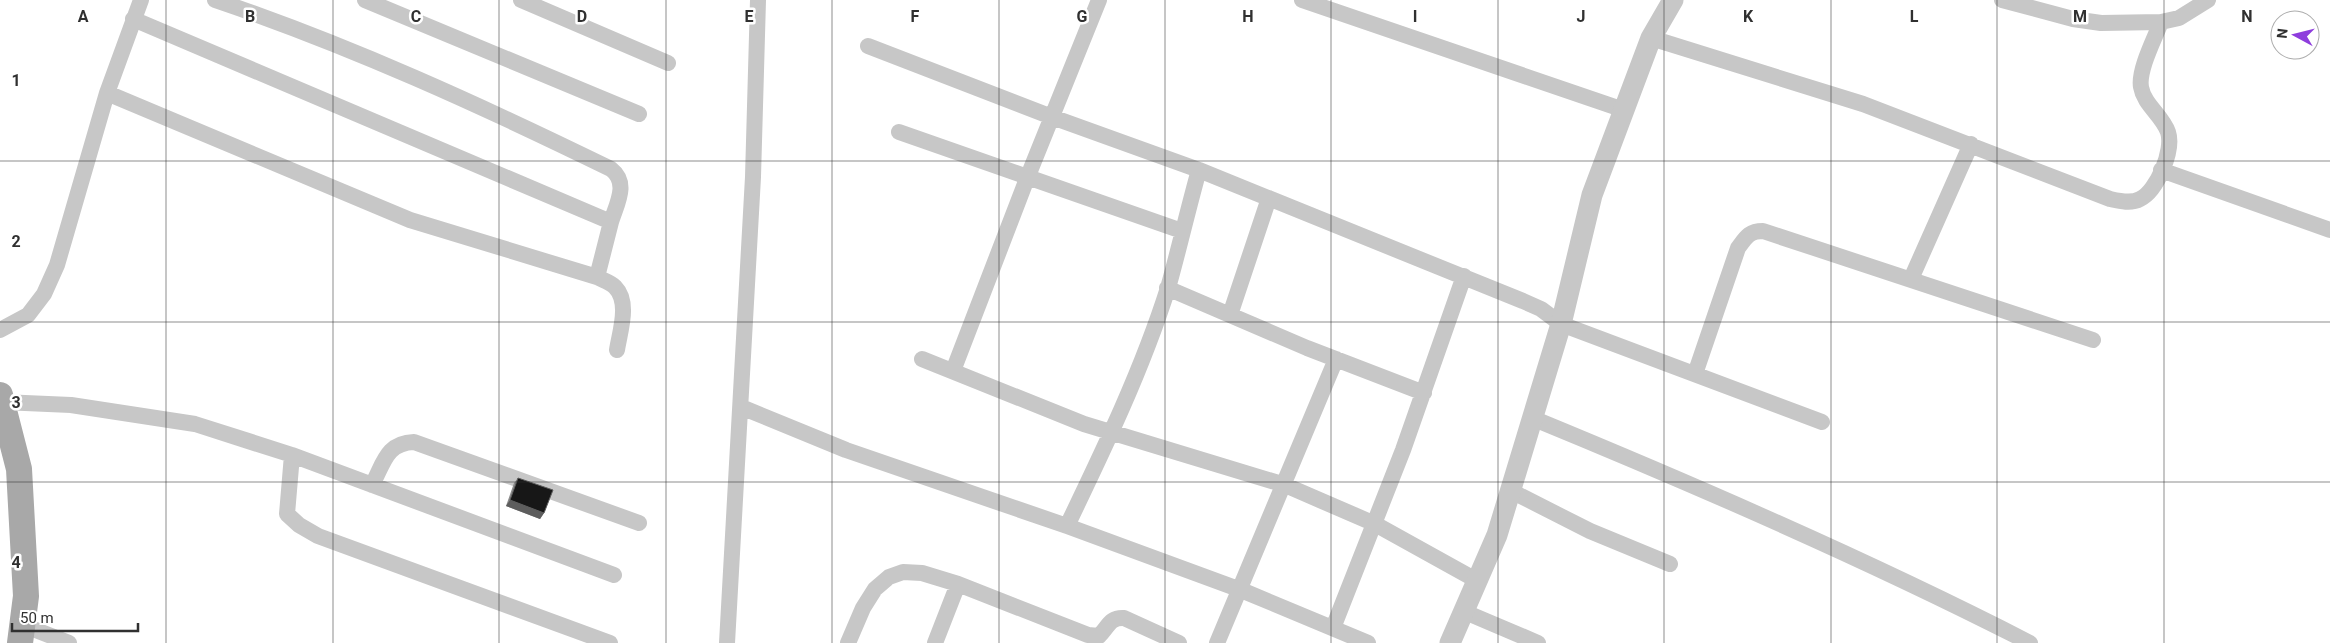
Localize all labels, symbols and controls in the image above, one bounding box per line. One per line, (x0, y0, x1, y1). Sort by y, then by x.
text: A (78, 7, 89, 26)
text: B (245, 7, 255, 26)
text: C (411, 7, 421, 26)
text: D (577, 7, 587, 26)
text: E (745, 7, 754, 26)
text: F (911, 7, 920, 26)
text: G (1077, 7, 1088, 26)
text: H (1242, 7, 1254, 26)
text: I (1413, 7, 1417, 26)
text: J (1577, 7, 1585, 26)
text: K (1743, 7, 1754, 26)
text: L (1910, 7, 1919, 26)
text: M (2073, 7, 2087, 26)
text: N (2241, 7, 2253, 26)
north arrow (2270, 10, 2320, 60)
text: N (2274, 28, 2291, 39)
text: 1 (11, 71, 21, 90)
text: 2 (11, 232, 21, 251)
text: 3 (11, 393, 21, 412)
text: 4 (11, 553, 21, 572)
scale bar (12, 600, 139, 632)
text: 50 m (20, 609, 54, 627)

